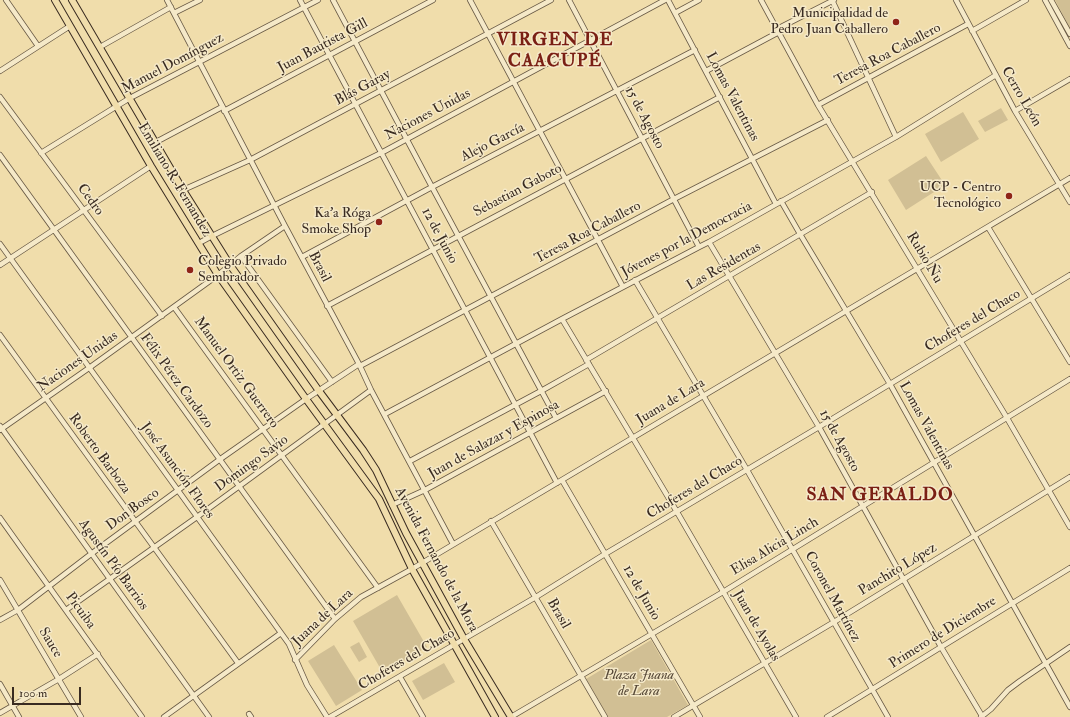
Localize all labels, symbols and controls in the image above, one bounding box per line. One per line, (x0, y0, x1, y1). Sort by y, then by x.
place label: Municipalidad de Pedro Juan Caballero (771, 6, 888, 38)
street label: Juan Bautista Gill (275, 15, 371, 77)
marker: Municipalidad de Pedro Juan Caballero (891, 17, 901, 27)
street label: Teresa Roa Caballero (832, 20, 944, 90)
street label: Manuel Domínguez (119, 30, 227, 98)
district label: VIRGEN DE CAACUPÉ (497, 30, 613, 72)
street label: Lomas Valentinas (701, 50, 763, 144)
street label: Cerro León (997, 64, 1045, 130)
street label: Blás Garay (332, 66, 394, 110)
street label: 15 de Agosto (621, 84, 667, 152)
street label: Naciones Unidas (382, 85, 474, 145)
street label: Emiliano R. Fernandez (133, 120, 215, 240)
street label: Alejo García (458, 120, 528, 166)
street label: Sebastian Gaboto (471, 161, 565, 221)
place label: UCP - Centro Tecnológico (919, 180, 1001, 212)
street label: Cedro (73, 181, 107, 219)
marker: UCP - Centro Tecnológico (1004, 191, 1014, 201)
street label: Teresa Roa Caballero (532, 198, 644, 268)
street label: Jóvenes por la Democracia (619, 198, 755, 282)
street label: 12 de Junio (417, 205, 461, 267)
place label: Ka'a Róga Smoke Shop (301, 206, 371, 238)
marker: Ka'a Róga Smoke Shop (374, 217, 384, 227)
street label: Rubio Ñu (902, 229, 946, 287)
street label: Las Residentas (684, 239, 764, 295)
street label: Brasil (304, 249, 334, 285)
place label: Colegio Privado Sembrador (198, 254, 287, 286)
marker: Colegio Privado Sembrador (185, 265, 195, 275)
street label: Choferes del Chaco (922, 286, 1024, 356)
street label: Manuel Ortiz Guerrero (190, 314, 282, 432)
street label: Naciones Unidas (34, 328, 122, 396)
street label: Félix Pérez Cardozo (136, 330, 216, 432)
street label: Juana de Lara (634, 375, 708, 429)
street label: Lomas Valentinas (895, 379, 957, 473)
street label: Juan de Salazar y Espinosa (426, 397, 562, 483)
street label: 15 de Agosto (815, 407, 863, 475)
street label: Roberto Barboza (64, 411, 134, 497)
street label: José Asunción Flores (136, 420, 218, 522)
street label: Domingo Savio (212, 432, 292, 496)
street label: Choferes del Chaco (644, 453, 746, 523)
street label: Don Bosco (103, 485, 163, 535)
street label: Avenida Fernando de la Mora (391, 485, 481, 635)
district label: SAN GERALDO (806, 485, 954, 507)
street label: Elisa Alicia Linch (728, 514, 822, 580)
street label: Agustín Pío Barrios (74, 516, 152, 614)
street label: Panchito López (856, 540, 940, 600)
street label: Coronel Martínez (800, 549, 864, 645)
street label: 12 de Junio (618, 562, 664, 624)
street label: Juana de Lara (289, 586, 357, 650)
street label: Juan de Ayolas (729, 587, 783, 665)
street label: Picuiba (61, 589, 99, 633)
street label: Primero de Diciembre (886, 593, 1000, 673)
street label: Brasil (543, 596, 573, 632)
street label: Sauce (34, 625, 66, 661)
street label: Choferes del Chaco (356, 626, 458, 694)
park label: Plaza Juana de Lara (604, 668, 674, 700)
scale bar (14, 679, 83, 705)
text: 100 m (19, 686, 47, 701)

